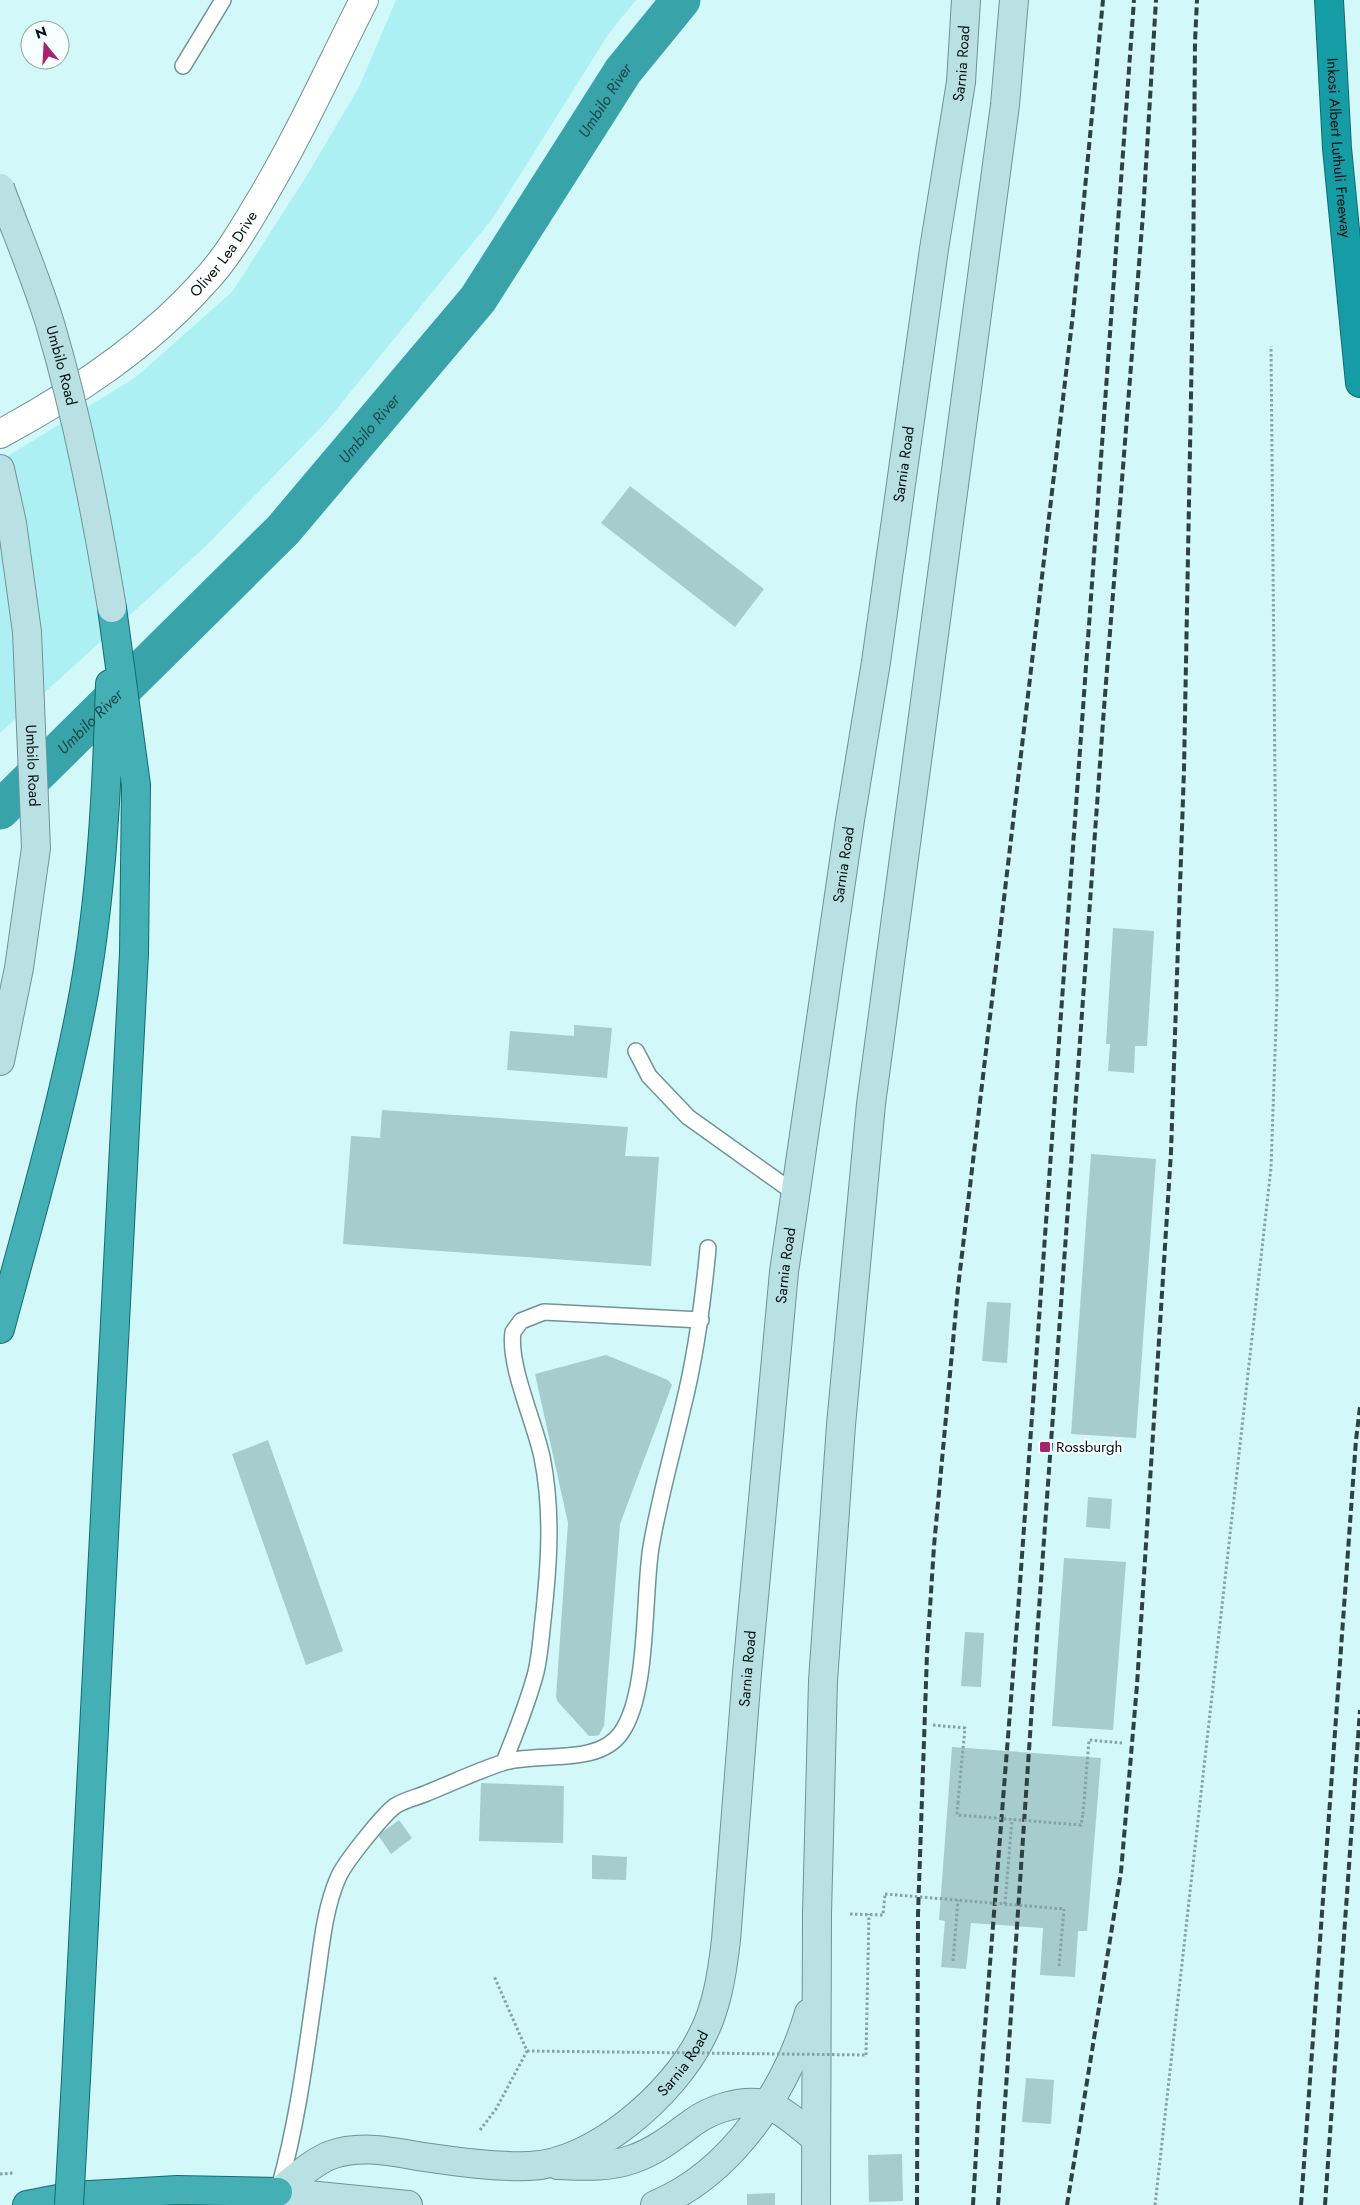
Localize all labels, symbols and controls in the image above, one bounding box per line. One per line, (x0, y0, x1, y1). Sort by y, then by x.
north arrow (20, 20, 70, 70)
text: N (33, 21, 49, 44)
street label: Sarnia Road (947, 25, 975, 103)
water label: Umbilo River (573, 57, 638, 142)
street label: Inkosi Albert Luthuli Freeway (1321, 57, 1357, 239)
street label: Oliver Lea Drive (184, 206, 263, 302)
street label: Umbilo Road (40, 323, 83, 408)
water label: Umbilo River (333, 388, 406, 468)
street label: Sarnia Road (888, 425, 920, 504)
water label: Umbilo River (52, 683, 129, 760)
street label: Umbilo Road (20, 724, 45, 807)
street label: Sarnia Road (827, 825, 860, 904)
street label: Sarnia Road (770, 1226, 801, 1305)
place label: Rossburgh (1056, 1436, 1122, 1458)
marker: Rossburgh (1038, 1440, 1052, 1454)
street label: Sarnia Road (733, 1630, 762, 1708)
street label: Sarnia Road (652, 2027, 714, 2101)

